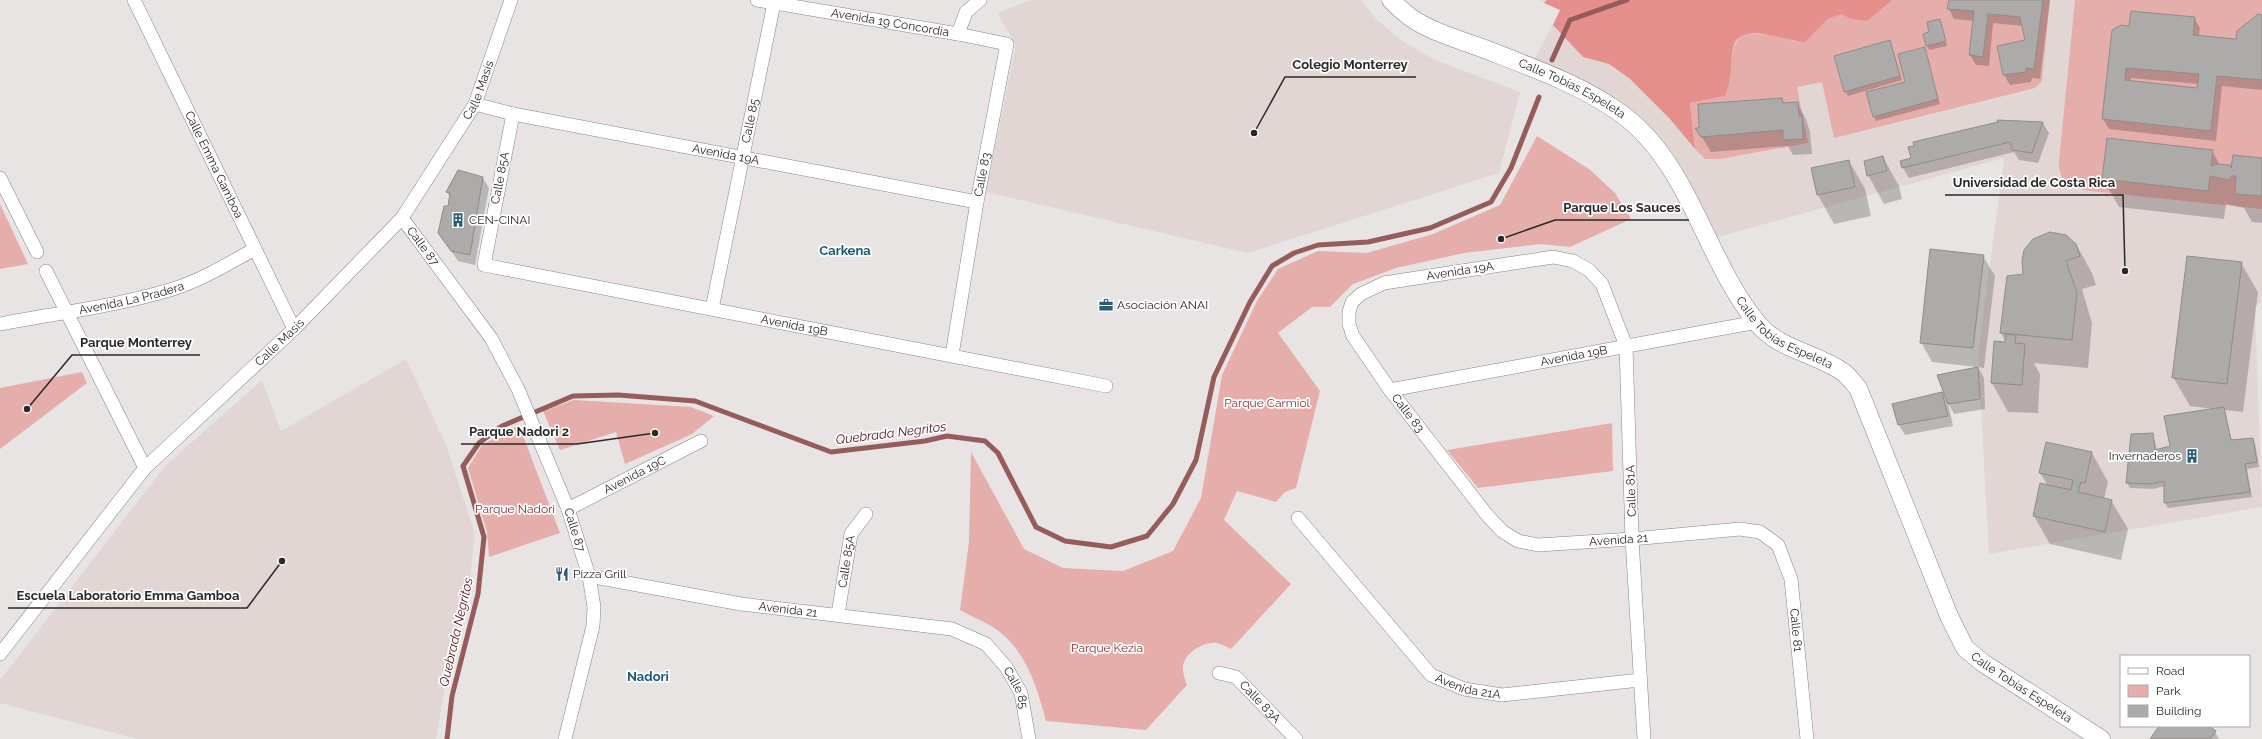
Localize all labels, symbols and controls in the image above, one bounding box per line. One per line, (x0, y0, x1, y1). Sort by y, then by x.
street label: Avenida 19 Concordia (830, 6, 950, 39)
callout: Colegio Monterrey (1285, 52, 1416, 77)
street label: Calle Tobías Espeleta (1517, 56, 1628, 121)
text: Colegio Monterrey (1292, 57, 1408, 72)
street label: Calle Masís (460, 59, 497, 122)
street label: Calle 85 (739, 97, 762, 144)
street label: Calle Emma Gamboa (182, 109, 246, 221)
street label: Avenida 19A (691, 141, 761, 168)
street label: Calle 85A (488, 151, 512, 205)
street label: Calle 83 (971, 151, 993, 198)
callout: Universidad de Costa Rica (1945, 170, 2123, 195)
text: Universidad de Costa Rica (1953, 175, 2116, 190)
callout: Parque Los Sauces (1555, 195, 1689, 220)
text: Parque Los Sauces (1563, 200, 1681, 215)
building icon: CEN-CINAI (450, 212, 466, 228)
place label: CEN-CINAI (469, 213, 530, 227)
street label: Calle 87 (404, 224, 442, 269)
district label: Carkena (819, 243, 871, 258)
street label: Avenida 19A (1425, 259, 1495, 283)
street label: Avenida La Pradera (78, 279, 186, 317)
street label: Calle Tobías Espeleta (1733, 294, 1835, 372)
office icon: Asociación ANAI (1098, 297, 1114, 313)
place label: Asociación ANAI (1117, 298, 1208, 312)
street label: Avenida 19B (760, 312, 829, 339)
street label: Calle Masís (252, 316, 307, 369)
callout: Parque Monterrey (72, 330, 200, 355)
text: Parque Monterrey (80, 335, 192, 350)
street label: Avenida 19B (1539, 343, 1608, 369)
street label: Calle 83 (1389, 391, 1427, 435)
park label: Parque Carmiol (1224, 396, 1311, 410)
callout: Parque Nadori 2 (461, 419, 577, 444)
water label: Quebrada Negritos (835, 419, 947, 447)
text: Parque Nadori 2 (469, 424, 569, 439)
building icon: Invernaderos (2184, 448, 2200, 464)
place label: Invernaderos (2109, 449, 2181, 463)
street label: Avenida 19C (601, 453, 668, 497)
street label: Calle 81A (1623, 465, 1639, 517)
park label: Parque Nadori (475, 502, 555, 516)
street label: Calle 87 (561, 506, 588, 554)
street label: Avenida 21 (1589, 531, 1649, 549)
street label: Calle 85A (835, 534, 858, 589)
restaurant icon: Pizza Grill (554, 566, 570, 582)
place label: Pizza Grill (573, 567, 627, 581)
water label: Quebrada Negritos (436, 576, 476, 688)
callout: Escuela Laboratorio Emma Gamboa (8, 583, 247, 608)
text: Escuela Laboratorio Emma Gamboa (17, 588, 240, 603)
street label: Avenida 21 (758, 599, 818, 620)
street label: Calle 81 (1787, 608, 1805, 652)
park label: Parque Kezia (1071, 641, 1143, 655)
street label: Calle Tobías Espeleta (1968, 649, 2075, 725)
legend (2120, 655, 2250, 727)
street label: Calle 85 (1000, 664, 1031, 710)
text: Road (2156, 664, 2185, 678)
district label: Nadori (627, 669, 669, 684)
street label: Avenida 21A (1433, 671, 1502, 702)
street label: Calle 83A (1237, 678, 1284, 726)
text: Park (2156, 684, 2181, 698)
text: Building (2156, 704, 2202, 718)

